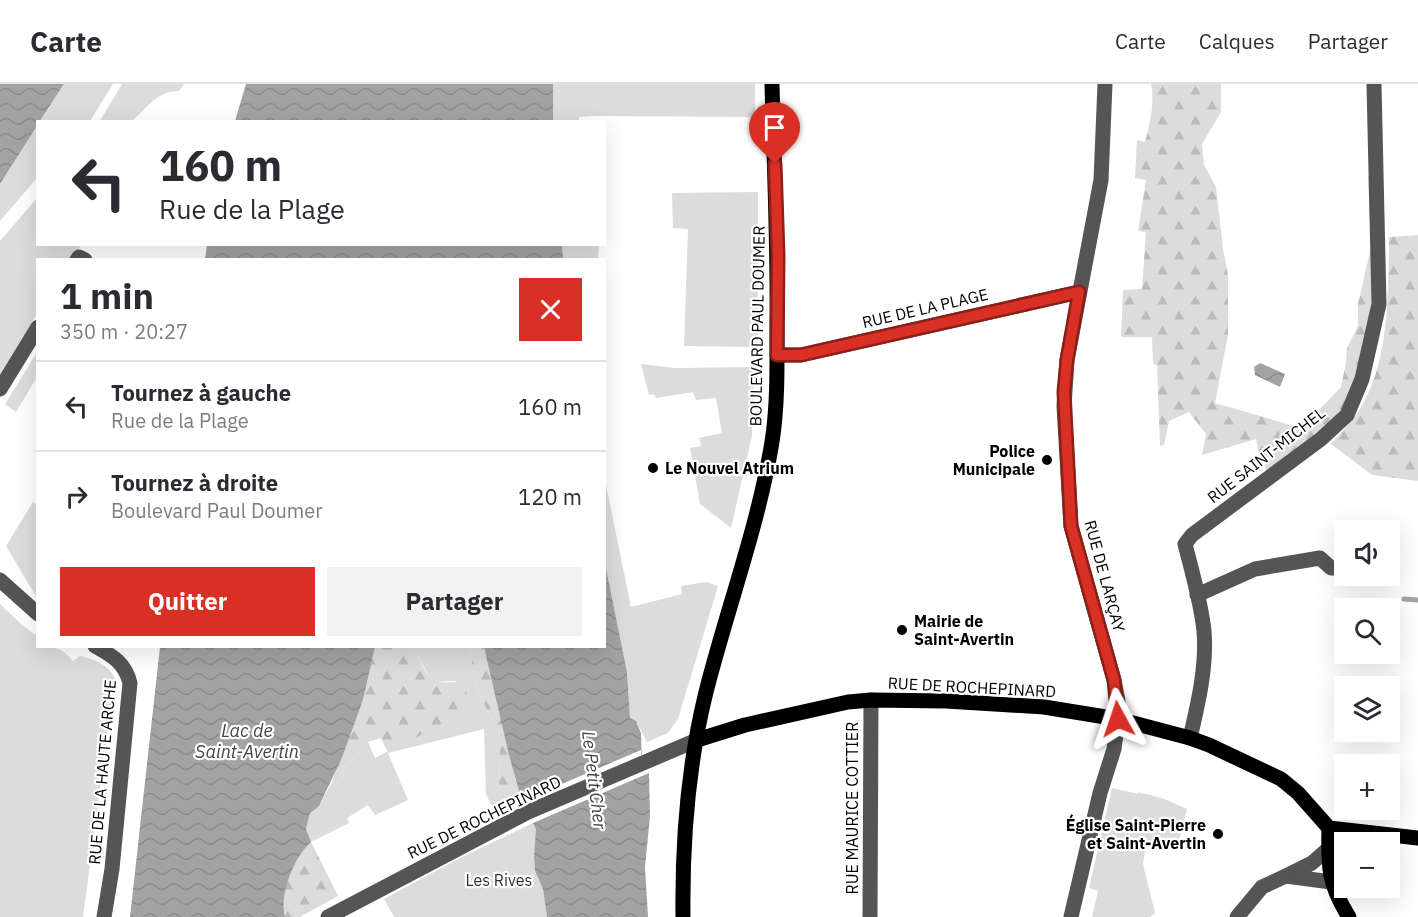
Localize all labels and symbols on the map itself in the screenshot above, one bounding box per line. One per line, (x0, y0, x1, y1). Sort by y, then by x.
pin (749, 102, 800, 164)
street label: BOULEVARD PAUL DOUMER (745, 225, 769, 427)
street label: RUE DE LA PLAGE (860, 284, 990, 332)
street label: RUE SAINT-MICHEL (1203, 403, 1329, 507)
place label: Police Municipale (953, 441, 1035, 479)
marker: Police Municipale (1040, 453, 1054, 467)
place label: Le Nouvel Atrium (665, 458, 794, 478)
marker: Le Nouvel Atrium (646, 461, 660, 475)
street label: RUE DE LARÇAY (1080, 518, 1130, 635)
place label: Mairie de Saint-Avertin (914, 611, 1014, 649)
marker: Mairie de Saint-Avertin (895, 623, 909, 637)
street label: RUE DE ROCHEPINARD (887, 673, 1057, 701)
street label: RUE DE LA HAUTE ARCHE (84, 679, 120, 865)
position arrow (1086, 687, 1150, 751)
water label: Lac de Saint-Avertin (195, 719, 299, 763)
street label: RUE MAURICE COTTIER (842, 722, 862, 894)
water label: Le Petit Cher (577, 730, 612, 831)
street label: RUE DE ROCHEPINARD (404, 771, 564, 863)
place label: Église Saint-Pierre et Saint-Avertin (1066, 814, 1206, 853)
marker: Église Saint-Pierre et Saint-Avertin (1211, 827, 1225, 841)
park label: Les Rives (466, 870, 532, 890)

